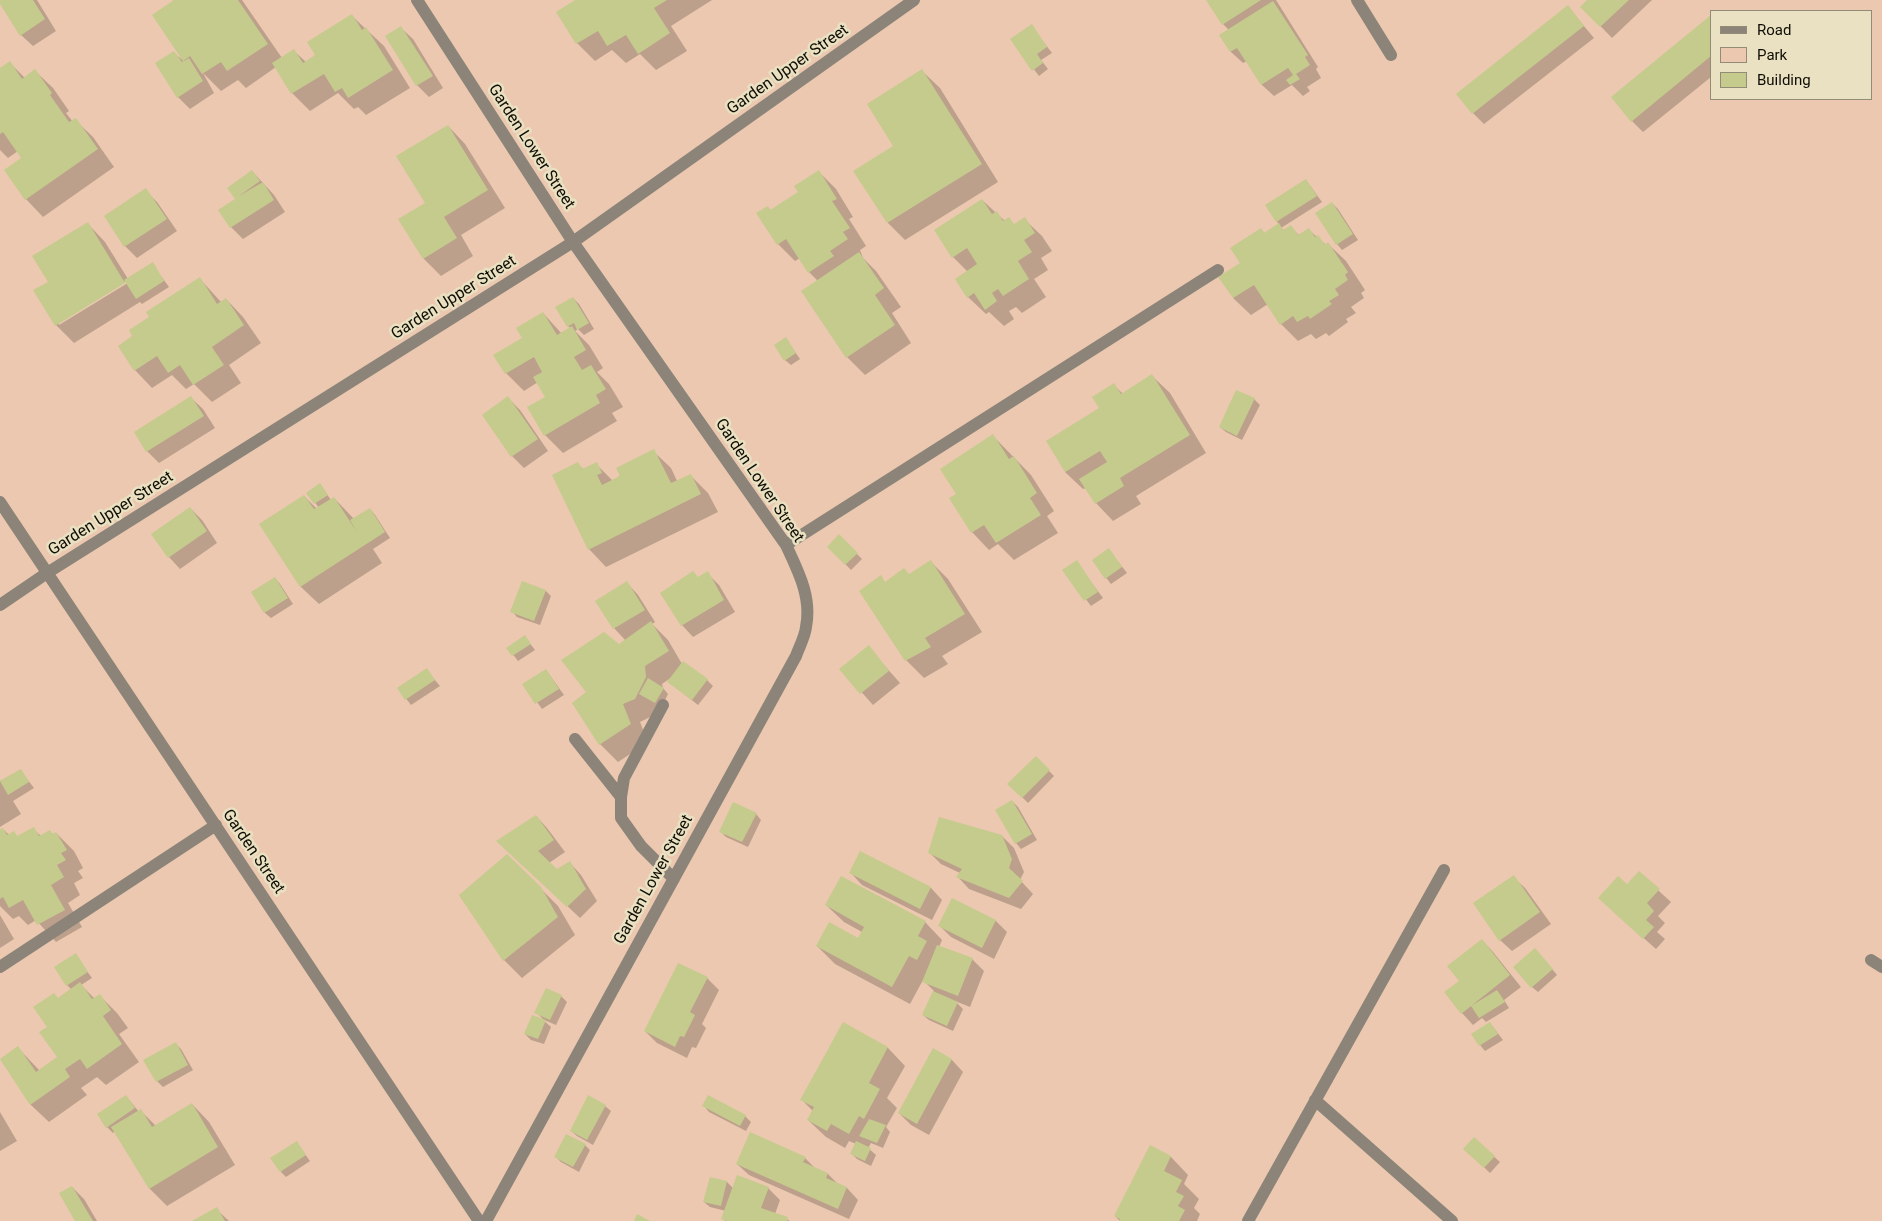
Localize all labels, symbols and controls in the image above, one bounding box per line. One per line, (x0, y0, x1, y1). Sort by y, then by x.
legend (1710, 10, 1872, 100)
street label: Garden Upper Street (724, 21, 852, 119)
text: Road (1757, 21, 1791, 39)
text: Park (1757, 46, 1787, 64)
text: Building (1757, 71, 1811, 89)
street label: Garden Lower Street (483, 81, 579, 213)
street label: Garden Upper Street (388, 252, 520, 344)
street label: Garden Lower Street (710, 416, 808, 546)
street label: Garden Upper Street (45, 468, 177, 560)
street label: Garden Street (218, 806, 288, 898)
street label: Garden Lower Street (610, 812, 698, 948)

